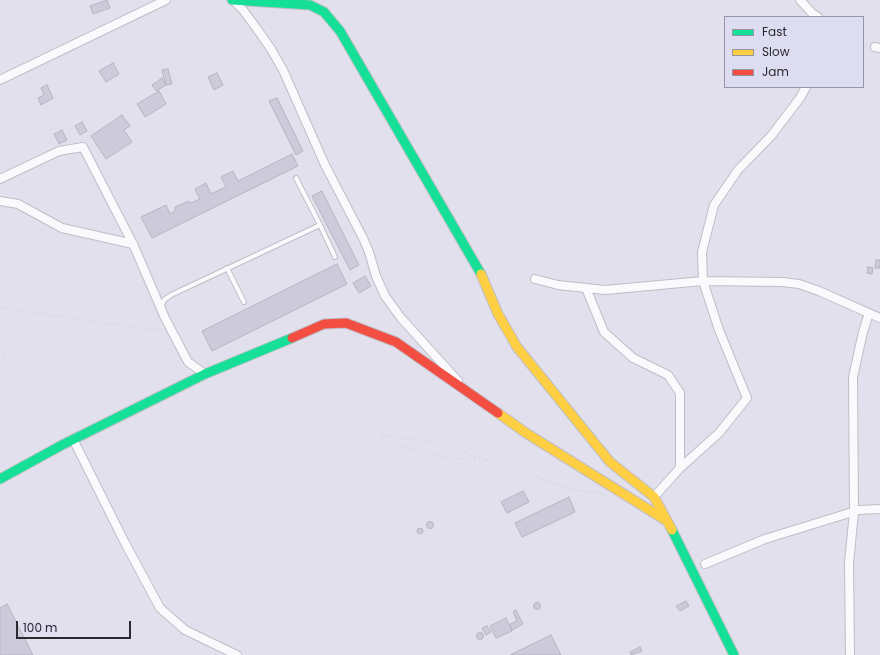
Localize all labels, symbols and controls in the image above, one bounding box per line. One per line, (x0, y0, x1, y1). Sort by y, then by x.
legend (724, 16, 864, 88)
text: Fast (762, 23, 787, 40)
text: Slow (762, 43, 790, 60)
text: Jam (762, 63, 789, 80)
scale bar (18, 613, 133, 639)
text: 100 m (23, 619, 57, 636)

